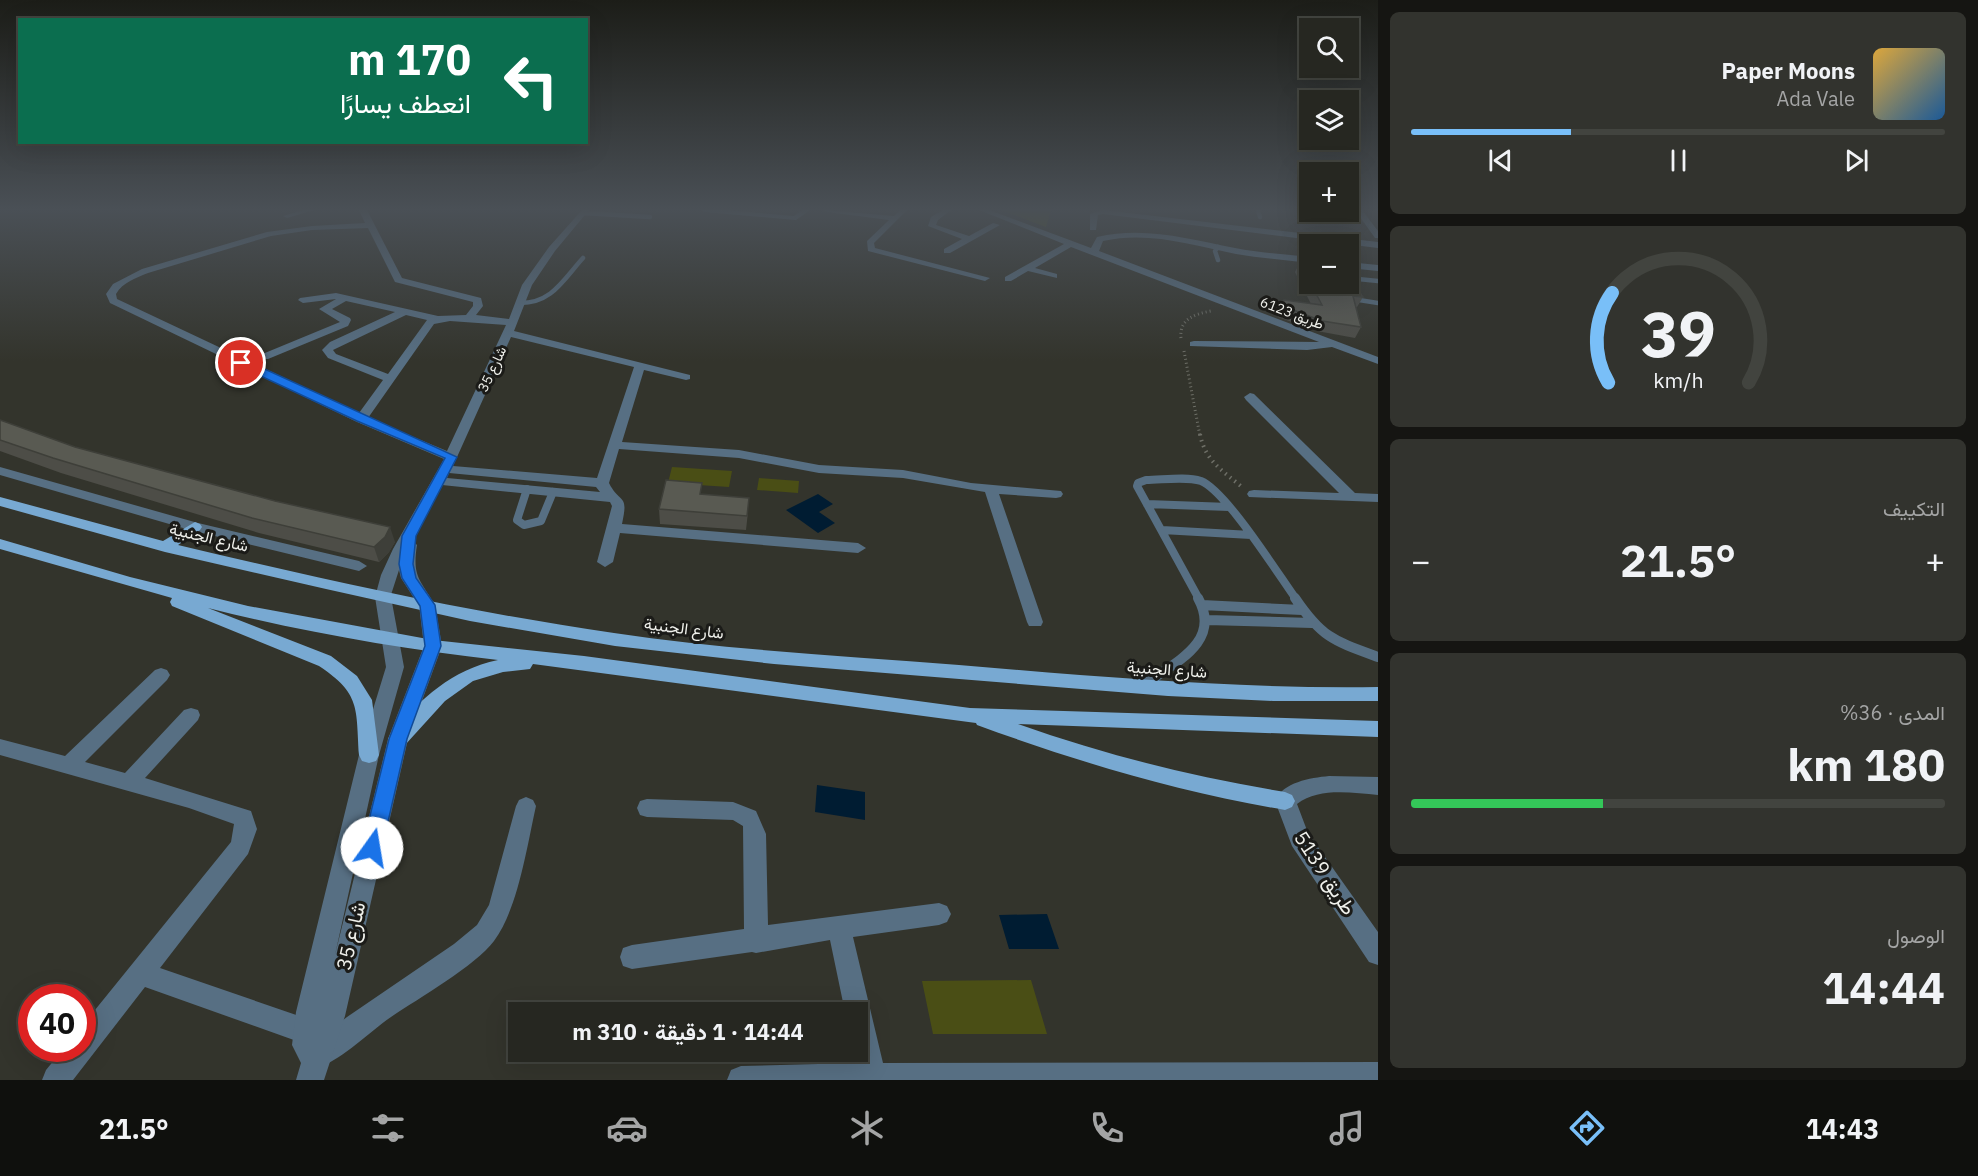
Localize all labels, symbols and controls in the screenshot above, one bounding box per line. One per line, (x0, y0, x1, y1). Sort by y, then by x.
map controls (1299, 18, 1359, 294)
button: search (1299, 18, 1359, 78)
text: 170 m (348, 32, 471, 87)
icon: left (492, 42, 570, 120)
text: Paper Moons (1722, 56, 1855, 85)
text: انعطف يسارًا (340, 85, 471, 120)
text: Ada Vale (1777, 85, 1855, 112)
button: layers (1299, 90, 1359, 150)
icon: previous (1484, 144, 1517, 177)
icon: pause (1662, 144, 1695, 177)
icon: next (1840, 144, 1873, 177)
button: + (1299, 162, 1359, 222)
button: − (1299, 234, 1359, 294)
street label: طريق 6123 (1258, 293, 1326, 333)
text: 39 (1641, 294, 1715, 375)
pin (215, 337, 266, 388)
street label: شارع 35 (474, 343, 512, 396)
icon: arrive (224, 346, 257, 379)
text: km/h (1653, 367, 1703, 395)
text: التكييف (1883, 495, 1945, 522)
street label: شارع الجنبية (167, 518, 250, 558)
text: 21.5° (1620, 531, 1736, 589)
text: − (1411, 539, 1431, 582)
text: + (1925, 539, 1945, 582)
street label: شارع الجنبية (643, 613, 725, 645)
street label: شارع الجنبية (1126, 656, 1208, 684)
text: المدى · 36% (1840, 699, 1945, 726)
text: 180 km (1787, 735, 1945, 793)
position arrow (340, 816, 404, 880)
street label: طريق 5139 (1288, 825, 1363, 920)
street label: شارع 35 (330, 899, 372, 973)
text: الوصول (1887, 922, 1945, 949)
text: 14:44 (1822, 958, 1945, 1016)
speed limit sign: 40 (18, 984, 96, 1062)
text: 14:44 · 1 دقيقة · 310 m (572, 1017, 804, 1046)
icon: filters (367, 1107, 409, 1149)
icon: car (606, 1107, 648, 1149)
icon: climate (846, 1107, 888, 1149)
icon: phone (1086, 1107, 1128, 1149)
icon: music (1326, 1107, 1368, 1149)
icon: directions (1566, 1107, 1608, 1149)
text: 21.5° (99, 1111, 169, 1146)
text: 14:43 (1805, 1111, 1879, 1146)

